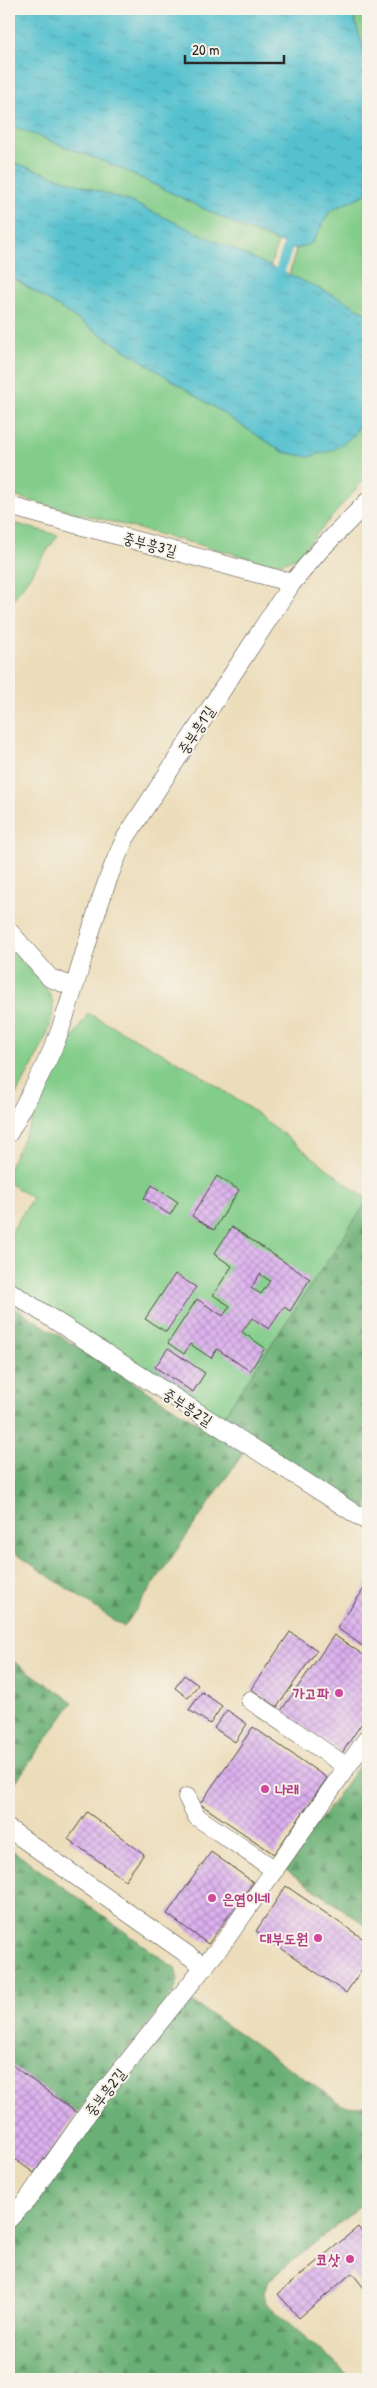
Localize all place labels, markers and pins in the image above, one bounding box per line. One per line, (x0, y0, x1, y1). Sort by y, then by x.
place label: 가고파 (293, 1683, 330, 1704)
marker: 가고파 (333, 1687, 345, 1699)
place label: 나래 (275, 1779, 299, 1800)
marker: 나래 (259, 1783, 271, 1795)
place label: 은엽이네 (222, 1888, 270, 1909)
marker: 은엽이네 (206, 1892, 218, 1904)
place label: 대부도원 (260, 1928, 308, 1949)
marker: 대부도원 (312, 1932, 324, 1944)
place label: 코삿 (316, 2249, 340, 2270)
marker: 코삿 (344, 2253, 356, 2265)

